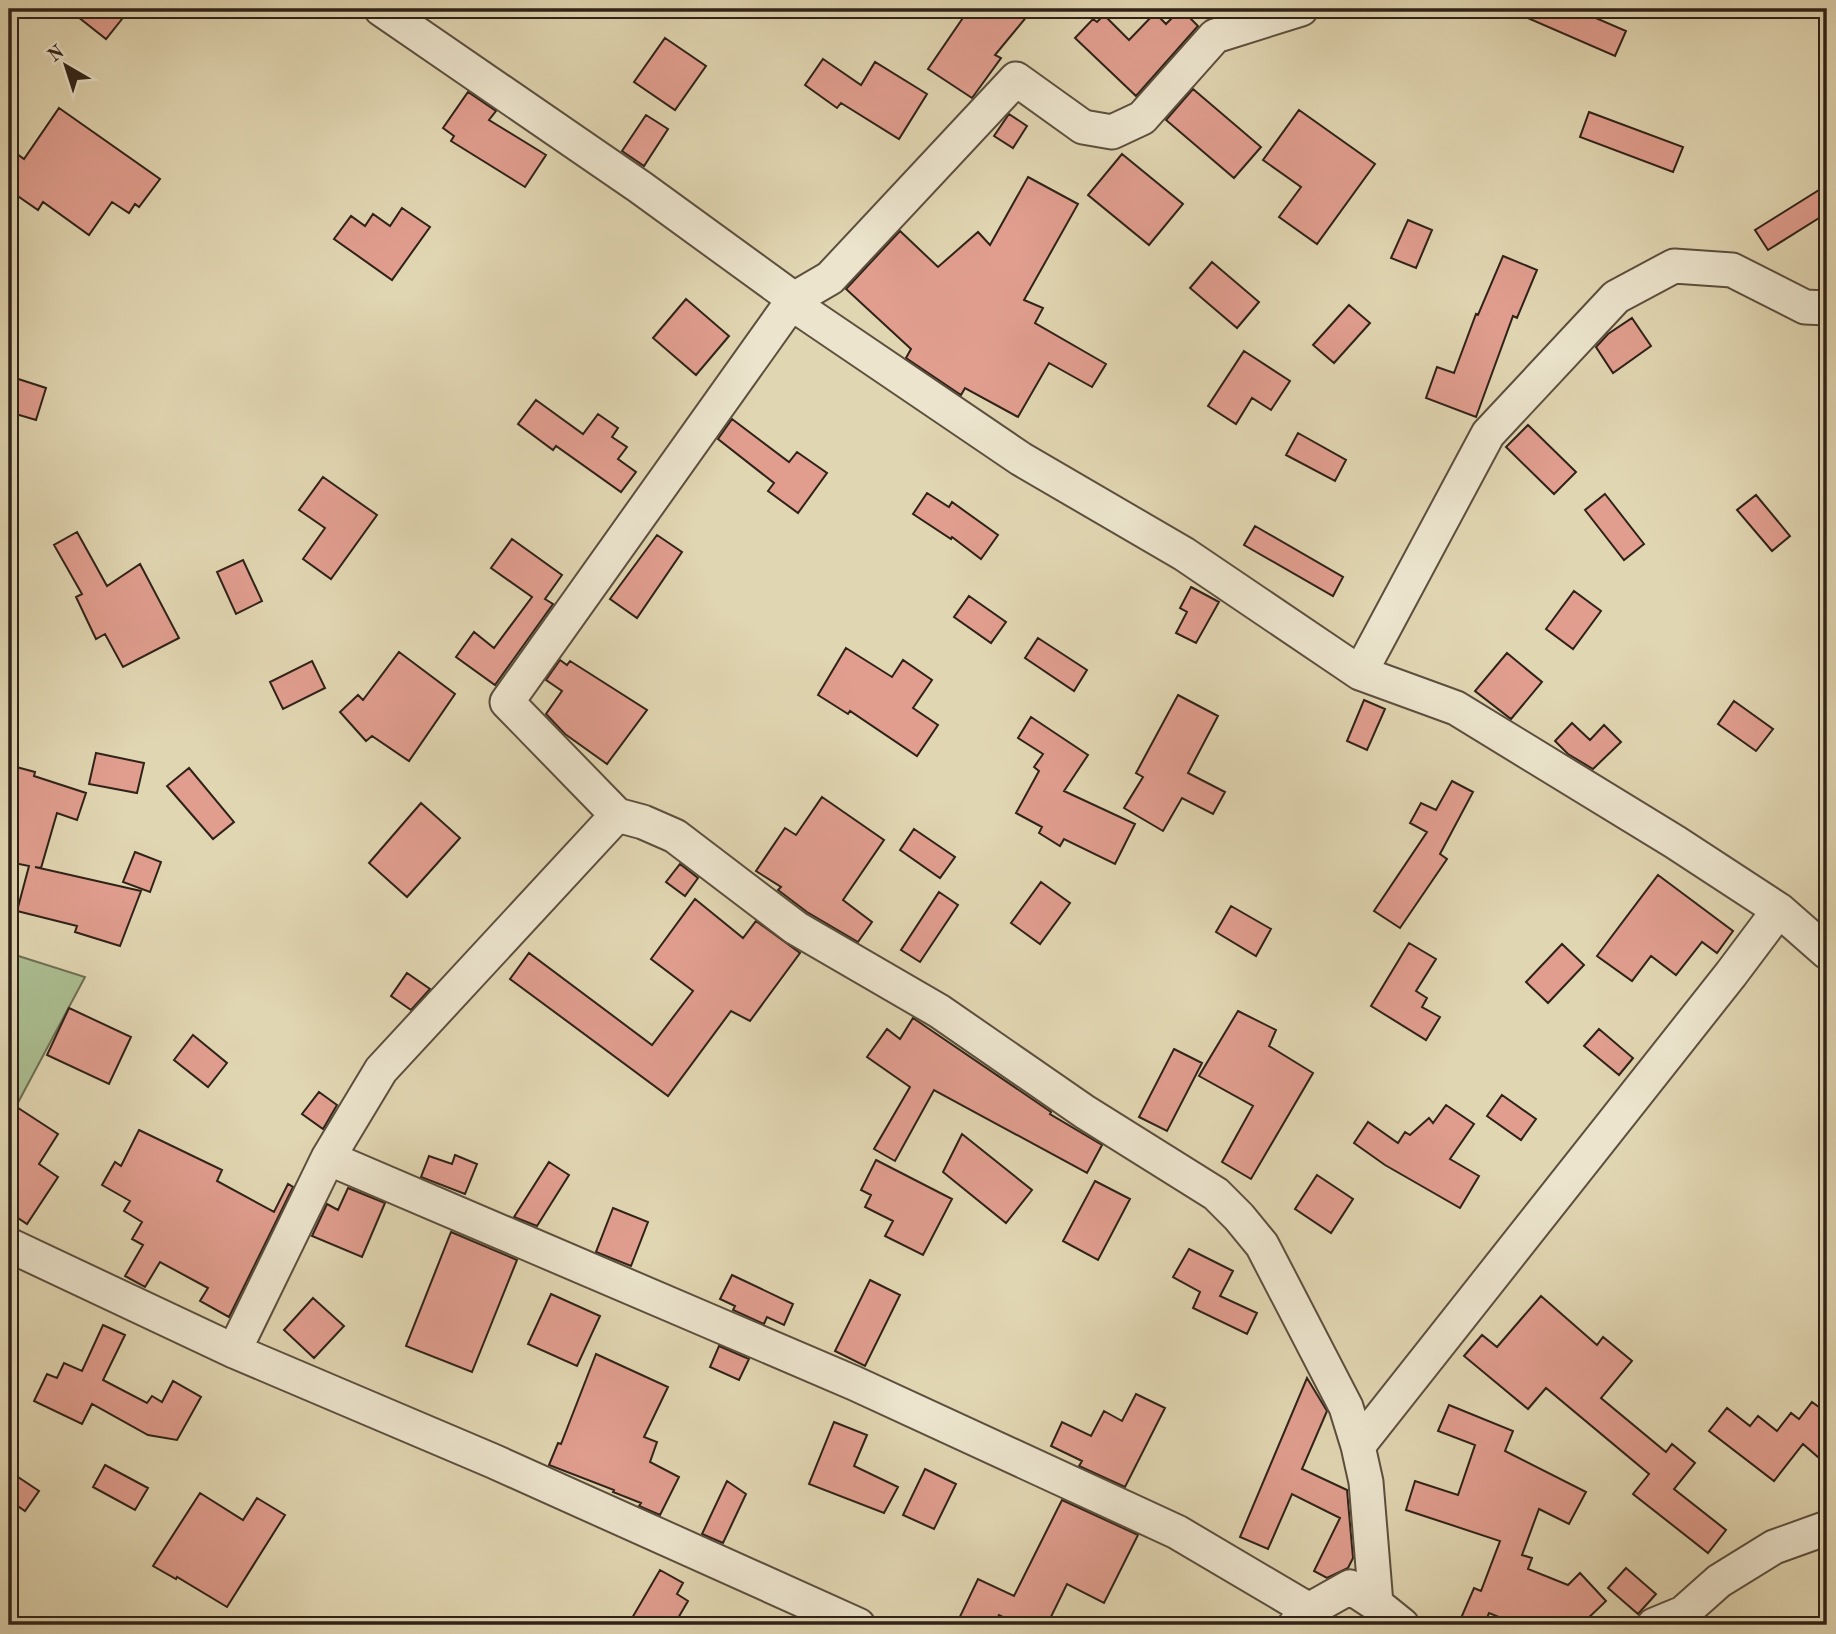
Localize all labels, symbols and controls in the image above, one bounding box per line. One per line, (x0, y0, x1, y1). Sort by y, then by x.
north arrow (32, 32, 102, 102)
text: N (45, 42, 69, 67)

